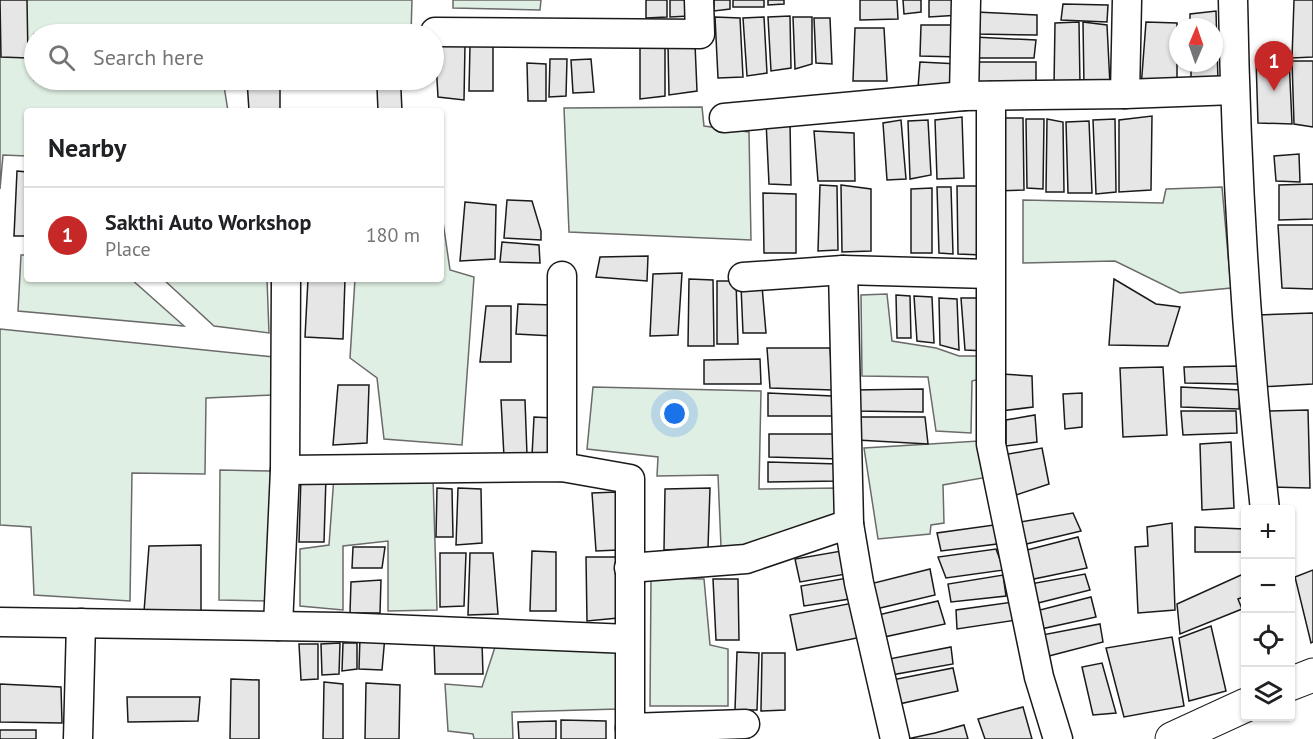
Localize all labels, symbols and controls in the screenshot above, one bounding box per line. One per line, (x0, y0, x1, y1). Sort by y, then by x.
north arrow (1169, 18, 1223, 72)
search box (24, 24, 444, 90)
icon: search (45, 41, 78, 74)
pin: 1 (1254, 42, 1294, 91)
text: Search here (93, 43, 204, 71)
text: Nearby (48, 131, 126, 164)
text: Sakthi Auto Workshop (105, 208, 311, 236)
text: 1 (62, 222, 73, 248)
text: 180 m (366, 222, 420, 248)
text: Place (105, 236, 151, 262)
your location (660, 399, 689, 428)
map controls (1241, 505, 1295, 721)
button: + (1241, 505, 1295, 559)
button: − (1241, 559, 1295, 613)
button: locate (1241, 613, 1295, 667)
button: layers (1241, 667, 1295, 721)

